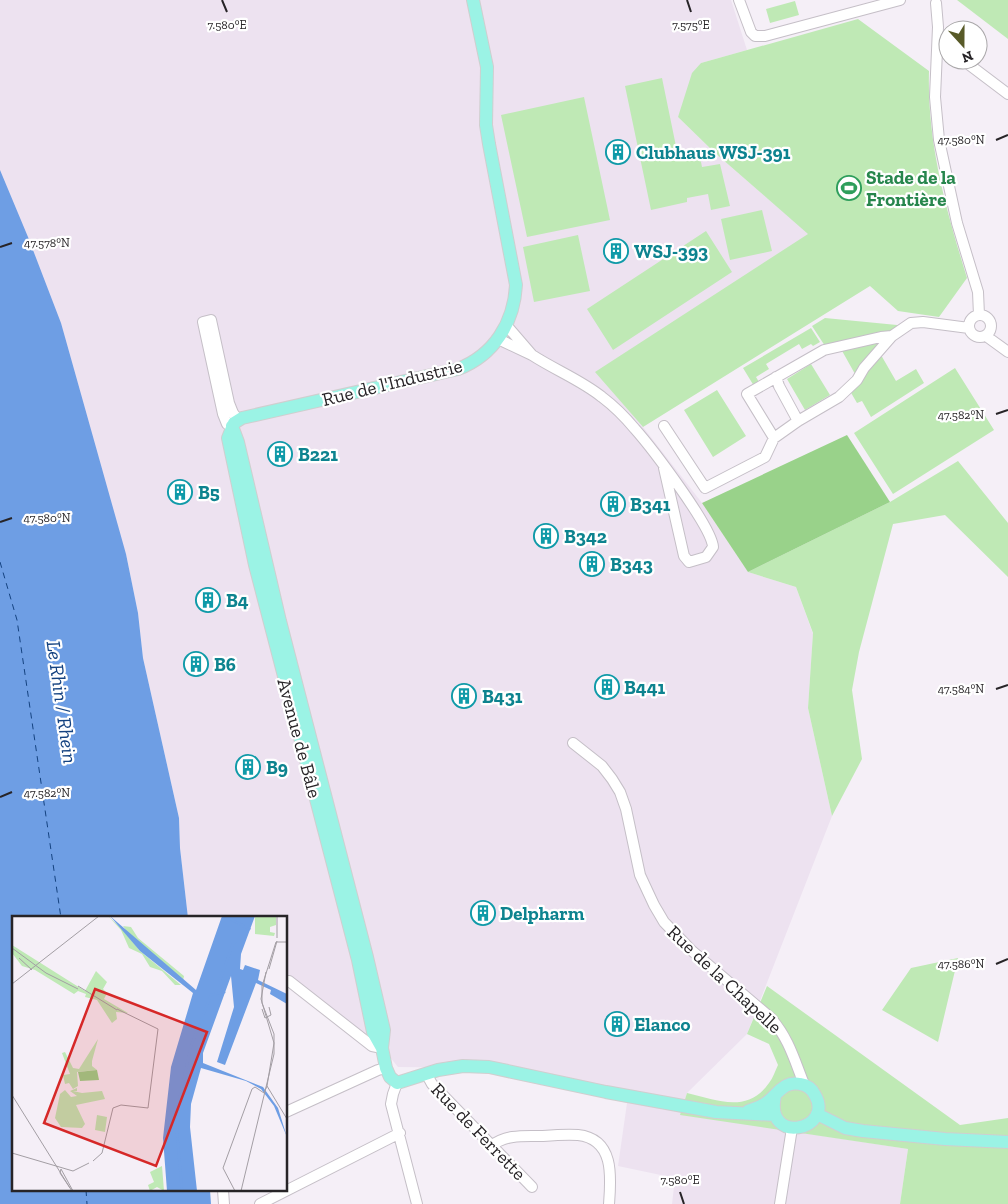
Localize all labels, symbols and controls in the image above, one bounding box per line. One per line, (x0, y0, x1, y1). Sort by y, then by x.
text: 7.580°E (208, 18, 246, 32)
text: 7.575°E (672, 18, 710, 32)
north arrow (938, 20, 988, 70)
text: N (959, 47, 975, 67)
text: 47.580°N (937, 133, 985, 147)
building icon: Clubhaus WSJ-391 (605, 139, 631, 165)
place label: Clubhaus WSJ-391 (636, 141, 791, 164)
place label: Stade de la Frontière (866, 166, 956, 211)
sports icon: Stade de la Frontière (836, 175, 862, 201)
text: 47.578°N (24, 236, 70, 250)
building icon: WSJ-393 (603, 238, 629, 264)
place label: WSJ-393 (634, 240, 708, 263)
street label: Rue de l'Industrie (320, 354, 465, 411)
text: 47.582°N (938, 408, 984, 422)
building icon: B221 (267, 441, 293, 467)
place label: B221 (298, 443, 338, 466)
building icon: B5 (167, 479, 193, 505)
place label: B5 (198, 481, 220, 504)
building icon: B341 (600, 491, 626, 517)
place label: B341 (630, 493, 671, 516)
text: 47.580°N (23, 511, 71, 525)
building icon: B342 (533, 523, 559, 549)
place label: B342 (564, 525, 607, 548)
building icon: B343 (579, 551, 605, 577)
place label: B343 (610, 553, 653, 576)
building icon: B4 (195, 587, 221, 613)
place label: B4 (226, 589, 249, 612)
water label: Le Rhin / Rhein (41, 639, 83, 765)
building icon: B6 (183, 651, 209, 677)
place label: B6 (214, 653, 236, 676)
building icon: B441 (594, 674, 620, 700)
street label: Avenue de Bâle (273, 676, 327, 800)
place label: B441 (624, 676, 665, 699)
text: 47.584°N (938, 682, 984, 696)
building icon: B431 (451, 683, 477, 709)
place label: B431 (482, 685, 523, 708)
building icon: B9 (235, 754, 261, 780)
place label: B9 (266, 756, 288, 779)
text: 47.582°N (24, 786, 70, 800)
building icon: Delpharm (470, 900, 496, 926)
place label: Delpharm (500, 902, 585, 925)
inset map (12, 916, 288, 1192)
street label: Rue de la Chapelle (663, 920, 787, 1038)
text: 47.586°N (938, 957, 984, 971)
building icon: Elanco (604, 1011, 630, 1037)
place label: Elanco (634, 1013, 691, 1036)
street label: Rue de Ferrette (426, 1078, 531, 1185)
text: 7.580°E (661, 1173, 699, 1187)

